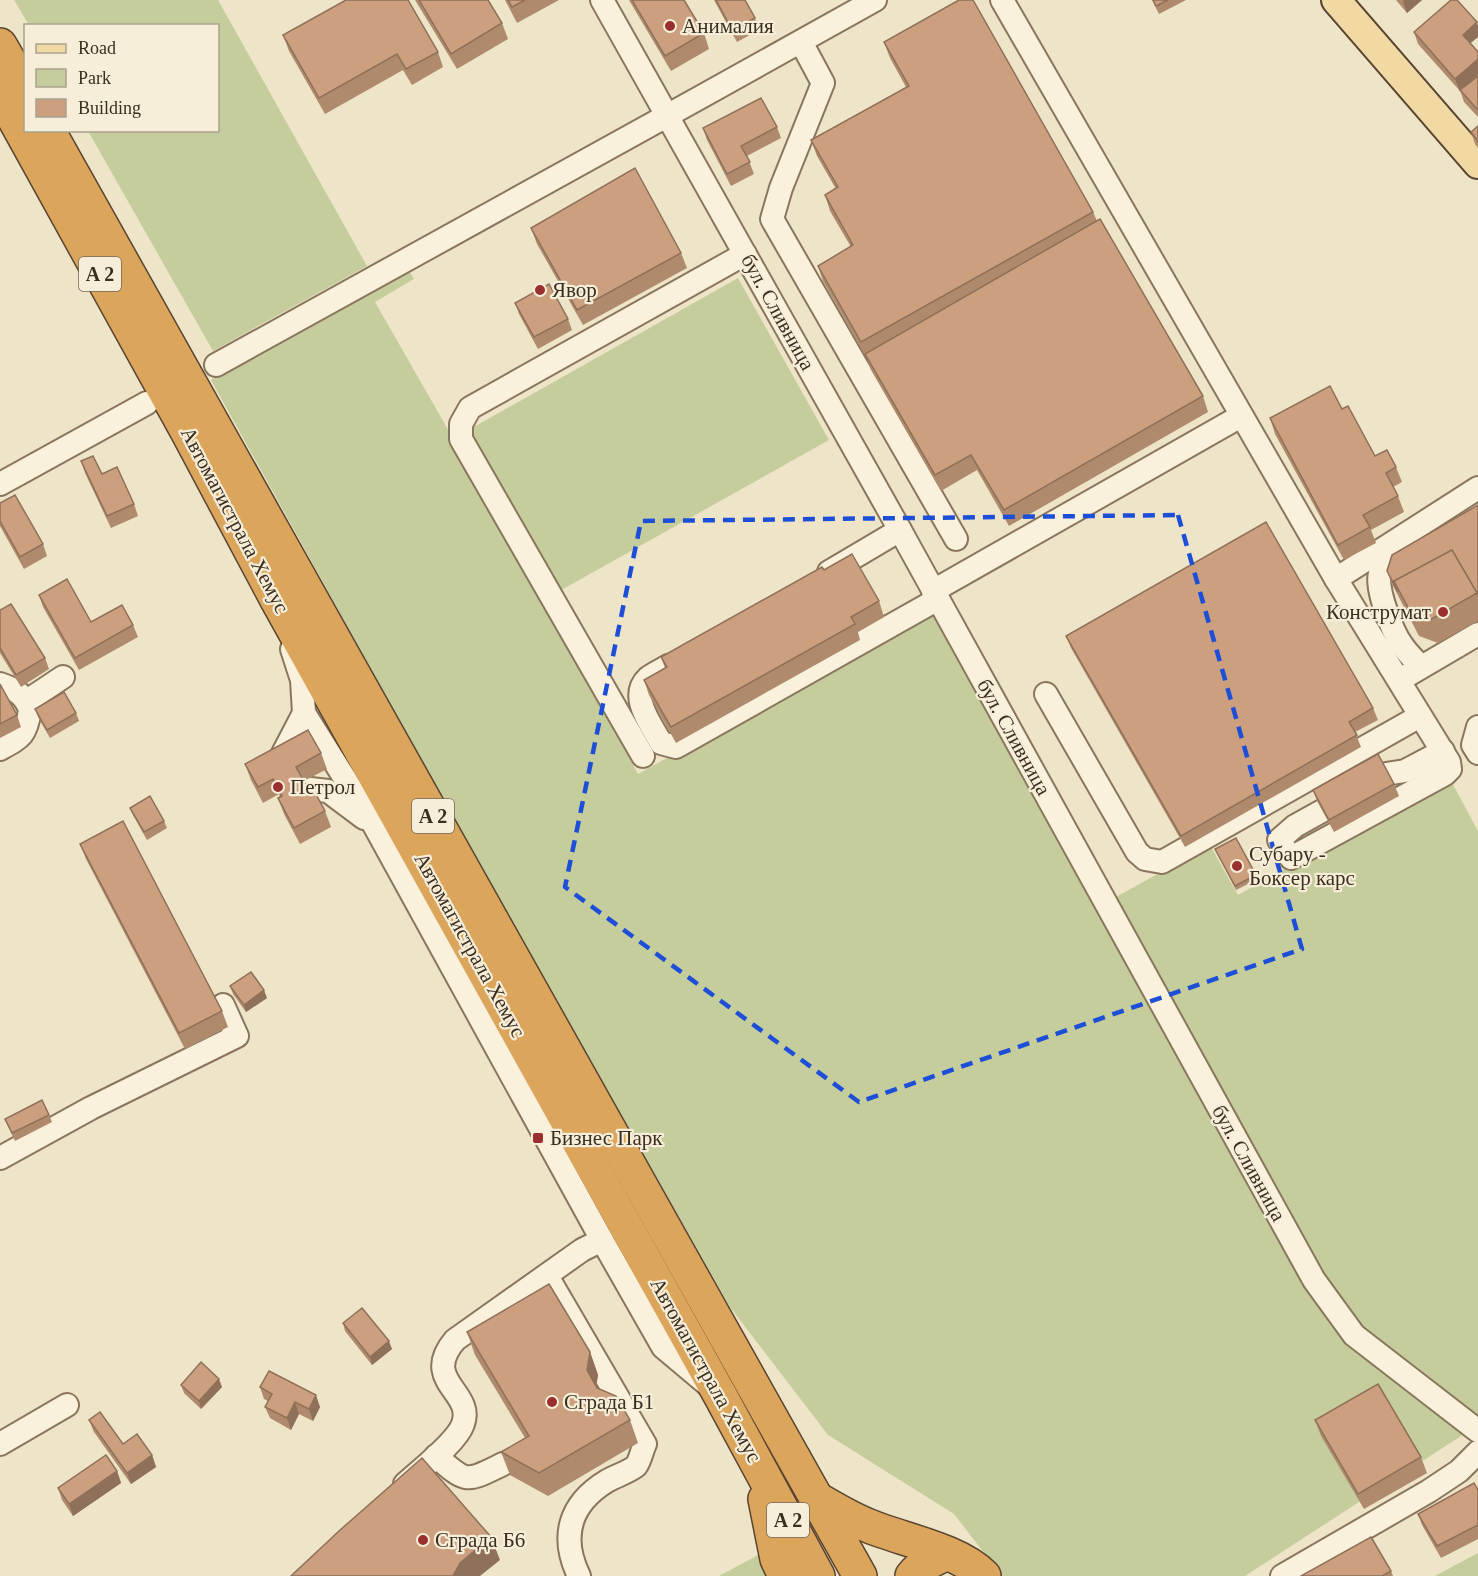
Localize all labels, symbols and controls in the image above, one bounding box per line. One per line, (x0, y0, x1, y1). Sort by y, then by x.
place label: Анималия (682, 14, 774, 38)
marker: Анималия (663, 19, 677, 33)
legend (24, 24, 219, 132)
text: Road (78, 38, 116, 58)
text: Park (78, 68, 111, 88)
text: Building (78, 98, 141, 118)
street label: бул. Сливница (736, 250, 820, 375)
road number: A 2 (79, 257, 121, 291)
place label: Явор (552, 278, 597, 302)
marker: Явор (533, 283, 547, 297)
street label: Автомагистрала Хемус (176, 423, 294, 617)
place label: Конструмат (1326, 600, 1431, 624)
marker: Конструмат (1436, 605, 1450, 619)
street label: бул. Сливница (972, 675, 1056, 800)
place label: Петрол (290, 775, 355, 799)
marker: Петрол (271, 780, 285, 794)
road number: A 2 (412, 799, 454, 833)
place label: Субару - Боксер карс (1249, 842, 1355, 890)
street label: Автомагистрала Хемус (409, 849, 531, 1041)
marker: Субару - Боксер карс (1230, 859, 1244, 873)
street label: бул. Сливница (1207, 1101, 1291, 1226)
place label: Бизнес Парк (550, 1126, 663, 1150)
marker: Бизнес Парк (531, 1131, 545, 1145)
street label: Автомагистрала Хемус (645, 1274, 767, 1466)
place label: Сграда Б1 (564, 1390, 654, 1414)
marker: Сграда Б1 (545, 1395, 559, 1409)
road number: A 2 (767, 1503, 809, 1537)
place label: Сграда Б6 (435, 1528, 525, 1552)
marker: Сграда Б6 (416, 1533, 430, 1547)

